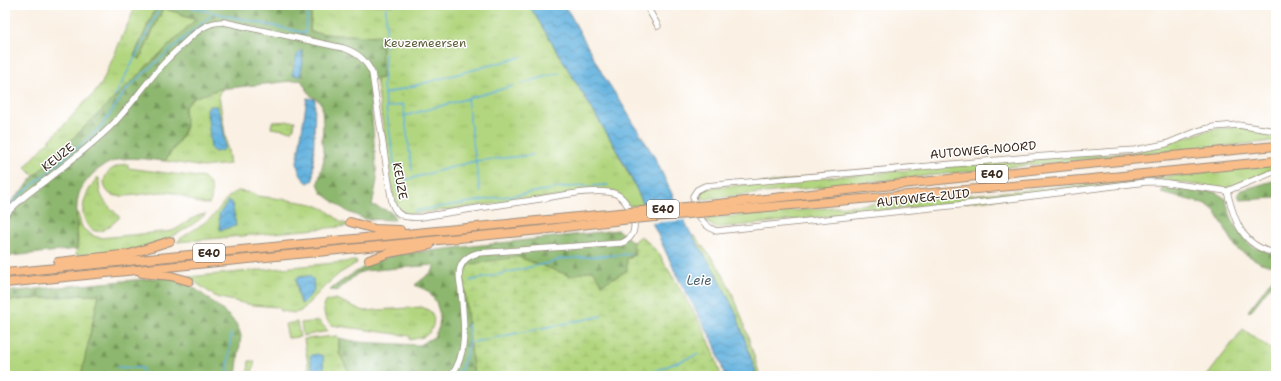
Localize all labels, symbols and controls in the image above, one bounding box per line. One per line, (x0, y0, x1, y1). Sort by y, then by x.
park label: Keuzemeersen (384, 35, 466, 51)
street label: AUTOWEG-NOORD (929, 137, 1037, 163)
street label: KEUZE (38, 139, 78, 175)
street label: KEUZE (389, 161, 411, 201)
road number: E40 (976, 165, 1008, 183)
street label: AUTOWEG-ZUID (876, 185, 971, 211)
road number: E40 (647, 200, 679, 218)
road number: E40 (193, 244, 225, 262)
water label: Leie (687, 272, 711, 289)

